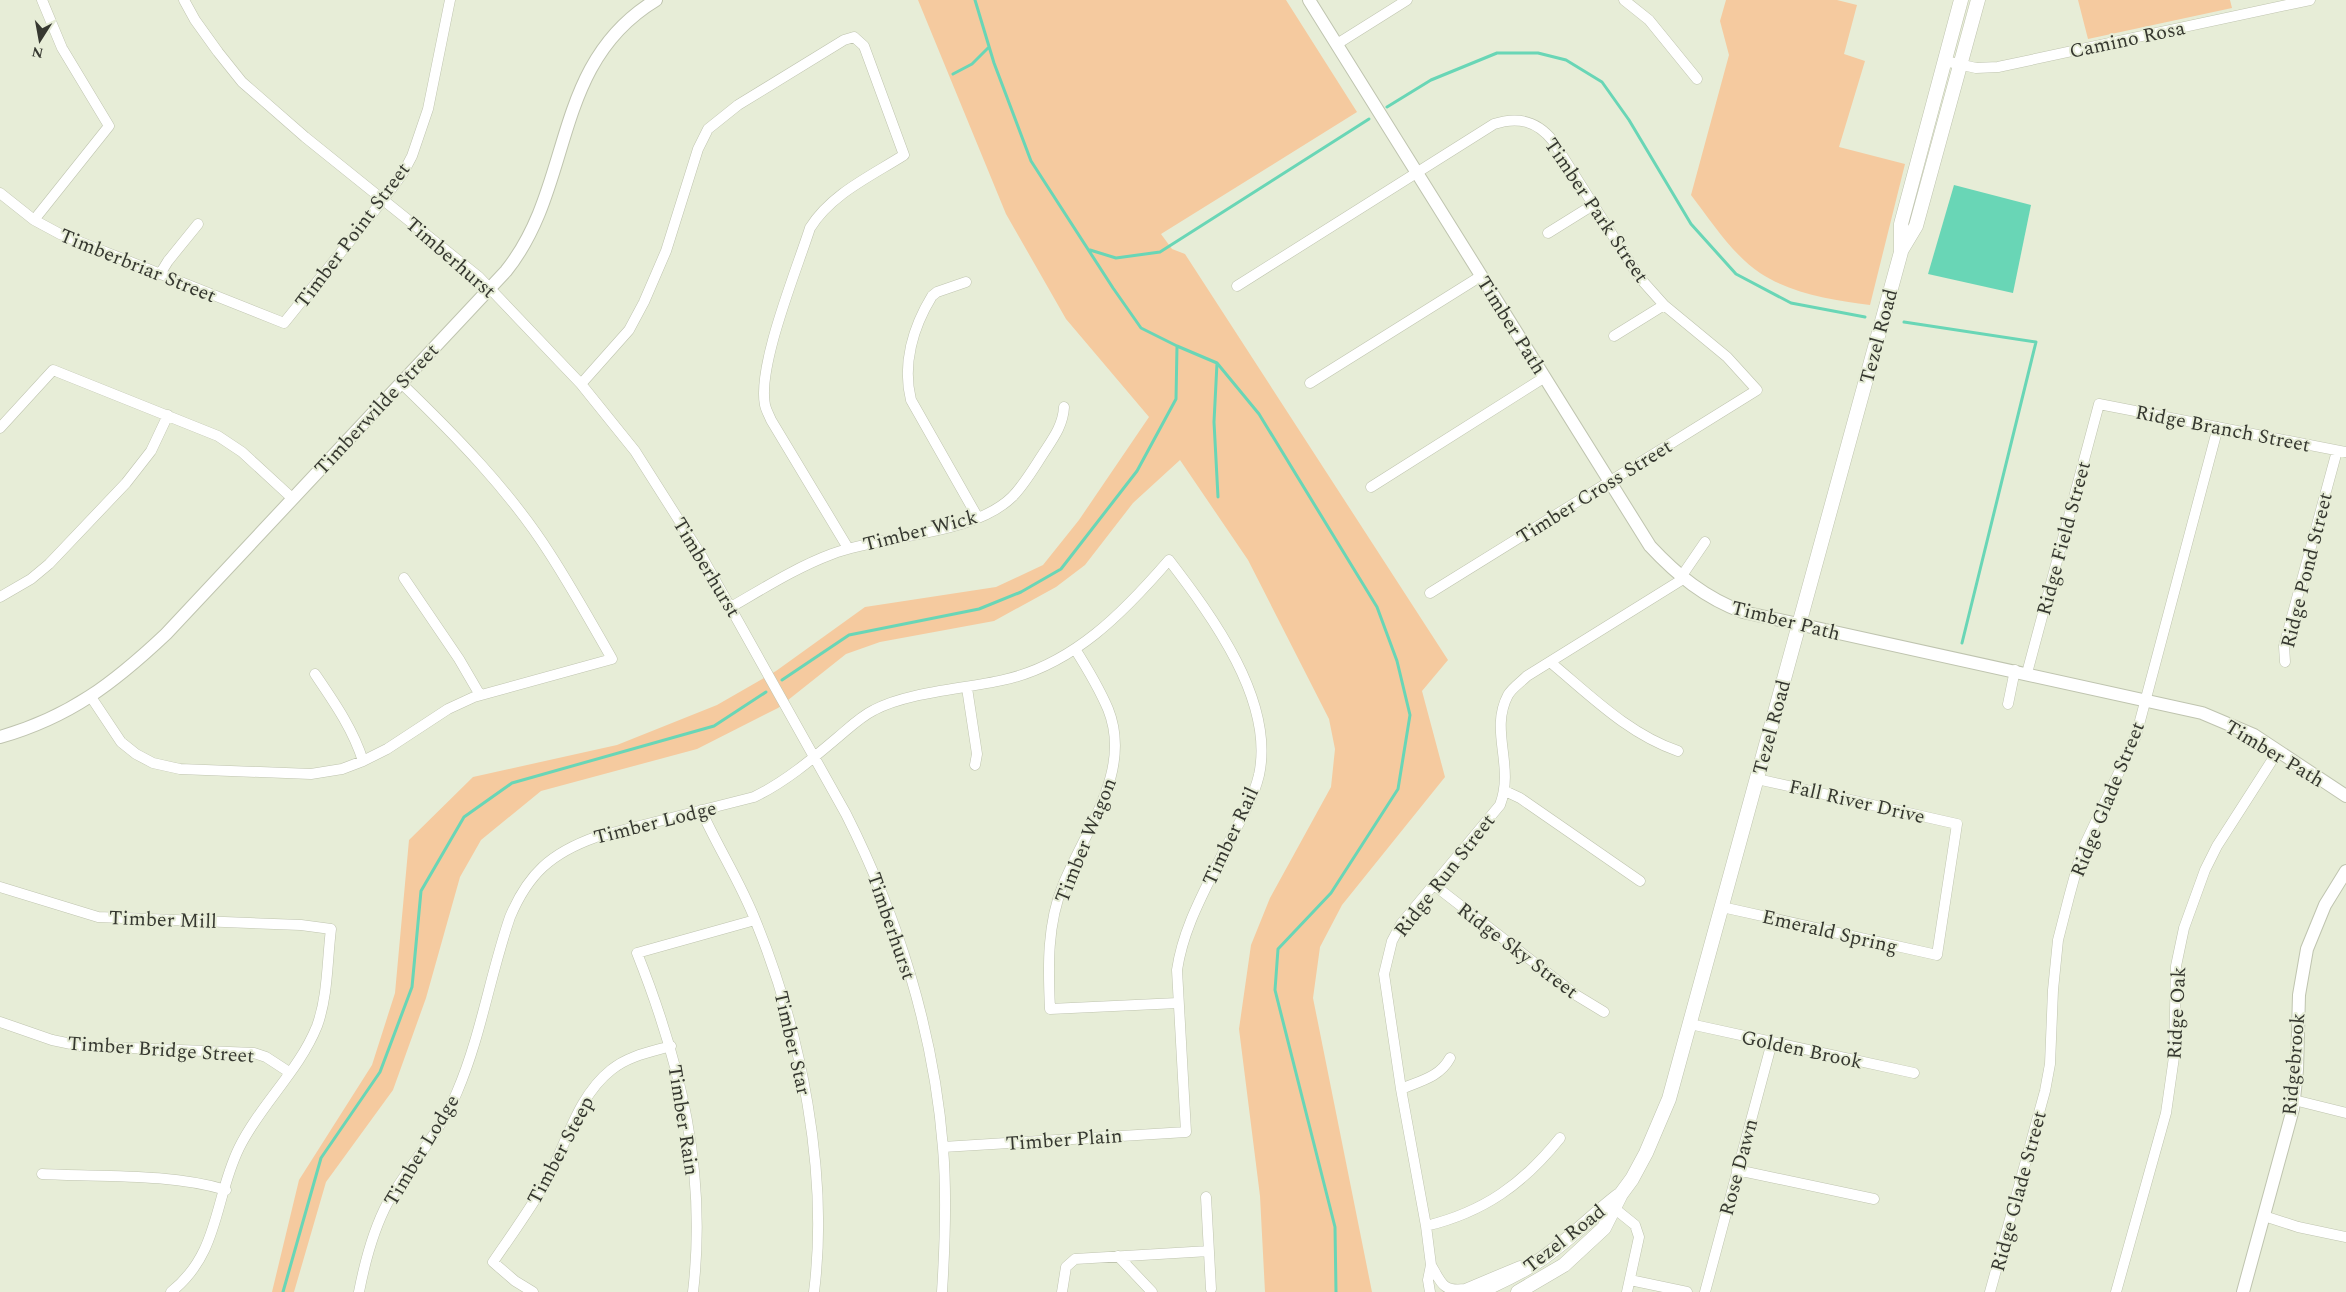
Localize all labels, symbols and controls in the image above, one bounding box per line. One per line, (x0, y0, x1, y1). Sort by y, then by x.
street label: Camino Rosa (2067, 13, 2188, 67)
north arrow (15, 15, 65, 65)
text: N (30, 41, 45, 64)
street label: Timber Park Street (1536, 132, 1656, 289)
street label: Timber Point Street (288, 156, 418, 315)
street label: Timberhurst (398, 210, 502, 306)
street label: Timberbriar Street (55, 221, 220, 311)
street label: Timber Path (1469, 270, 1553, 381)
street label: Tezel Road (1852, 285, 1906, 387)
street label: Timberwilde Street (307, 337, 446, 483)
street label: Ridge Branch Street (2133, 397, 2313, 461)
street label: Timber Cross Street (1511, 432, 1678, 552)
street label: Ridge Field Street (2029, 458, 2099, 619)
street label: Ridge Pond Street (2273, 489, 2341, 651)
street label: Timber Wick (860, 502, 981, 560)
street label: Timberhurst (664, 512, 748, 623)
street label: Timber Path (1728, 593, 1843, 649)
street label: Tezel Road (1745, 676, 1799, 778)
street label: Timber Path (2219, 712, 2330, 795)
street label: Ridge Glade Street (2063, 717, 2153, 882)
street label: Fall River Drive (1786, 772, 1928, 832)
street label: Timber Wagon (1047, 773, 1125, 908)
street label: Timber Rail (1195, 782, 1267, 891)
street label: Timber Lodge (591, 793, 720, 853)
street label: Ridge Run Street (1387, 807, 1503, 944)
street label: Timberhurst (859, 869, 923, 984)
street label: Ridge Sky Street (1451, 895, 1584, 1006)
street label: Emerald Spring (1759, 902, 1901, 962)
street label: Timber Mill (109, 903, 217, 937)
street label: Ridge Oak (2160, 966, 2194, 1060)
street label: Timber Star (765, 988, 819, 1098)
street label: Ridgebrook (2275, 1011, 2313, 1117)
street label: Golden Brook (1738, 1022, 1865, 1077)
street label: Timber Bridge Street (67, 1029, 255, 1071)
street label: Timber Rain (659, 1063, 707, 1178)
street label: Timber Lodge (377, 1089, 467, 1212)
street label: Timber Steep (520, 1091, 602, 1210)
street label: Ridge Glade Street (1983, 1107, 2055, 1275)
street label: Rose Dawn (1712, 1115, 1766, 1219)
street label: Timber Plain (1005, 1121, 1123, 1159)
street label: Tezel Road (1517, 1197, 1612, 1281)

